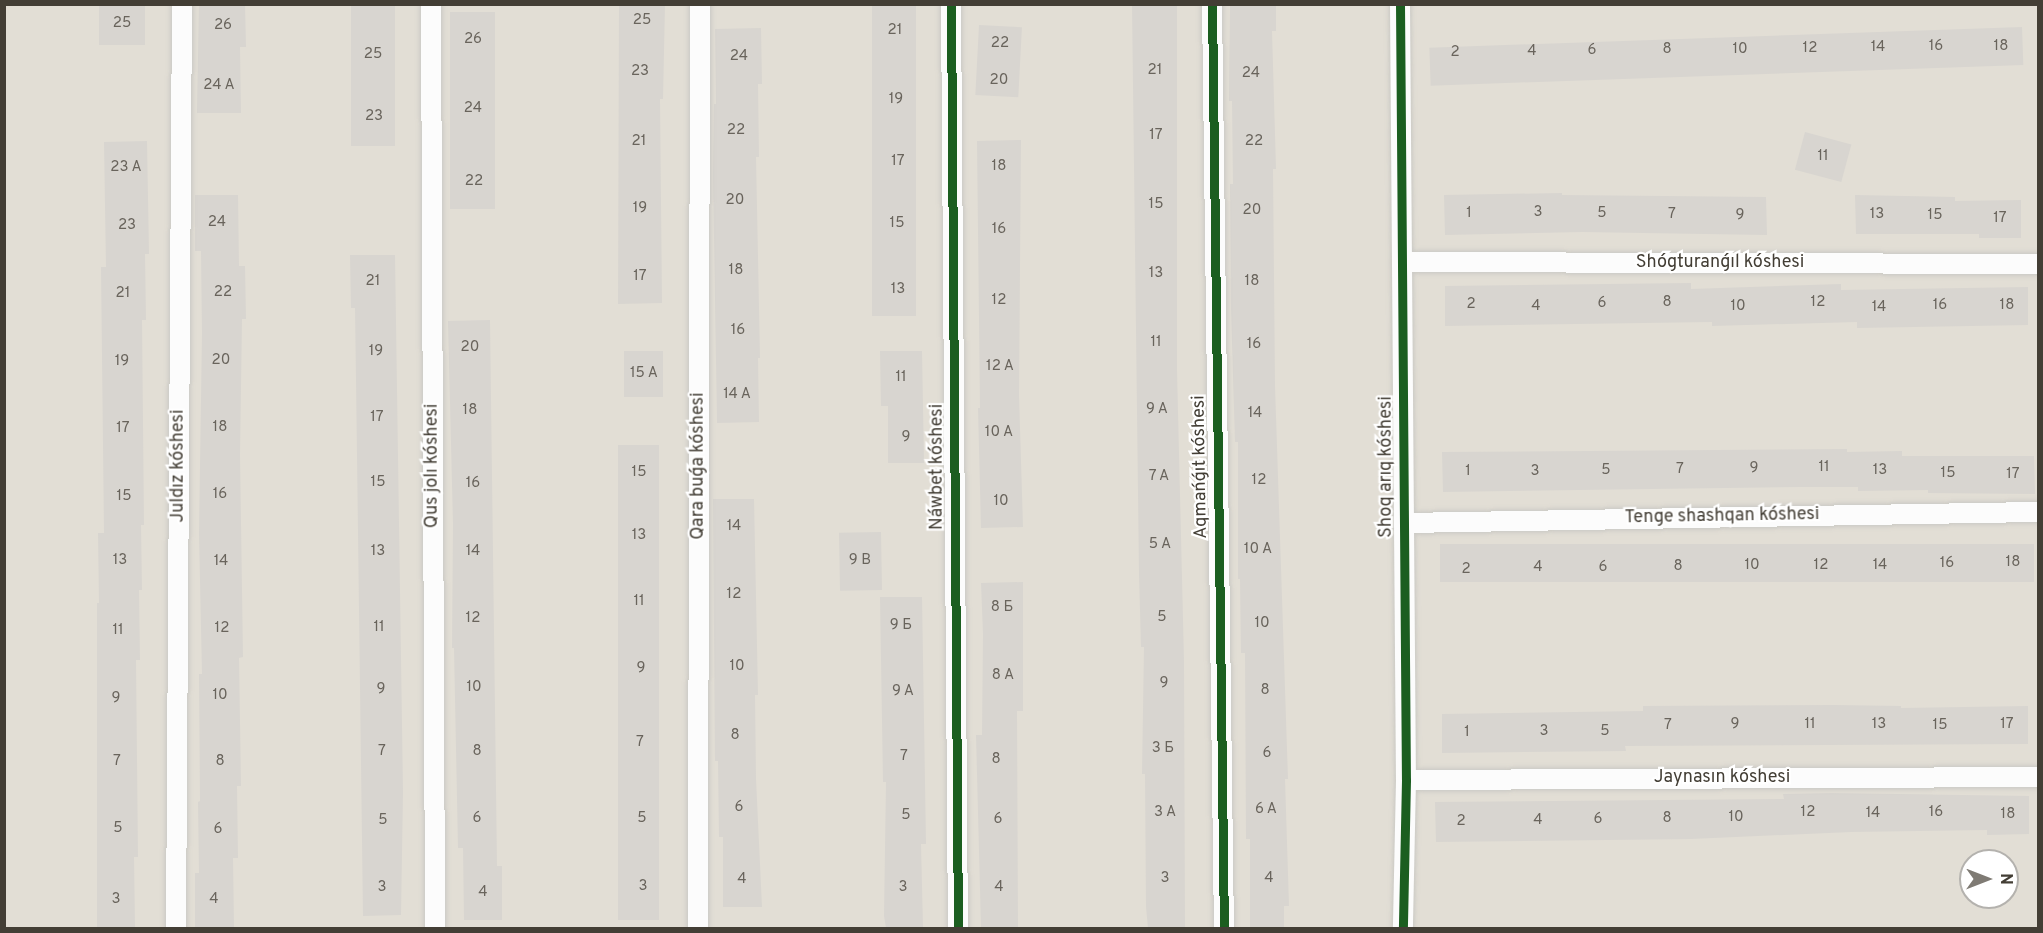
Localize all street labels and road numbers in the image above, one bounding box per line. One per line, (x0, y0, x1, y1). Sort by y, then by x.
street label: Shógturanǵıl kóshesi (1636, 252, 1804, 274)
street label: Qara buǵa kóshesi (688, 392, 710, 540)
street label: Aqmańǵıt kóshesi (1189, 395, 1213, 539)
street label: Shoq arıq kóshesi (1376, 396, 1398, 538)
street label: Qus jolı kóshesi (422, 404, 444, 528)
street label: Náwbet kóshesi (927, 404, 949, 530)
street label: Juldız kóshesi (168, 409, 190, 523)
street label: Tenge shashqan kóshesi (1624, 505, 1820, 529)
street label: Jaynasın kóshesi (1654, 767, 1790, 789)

